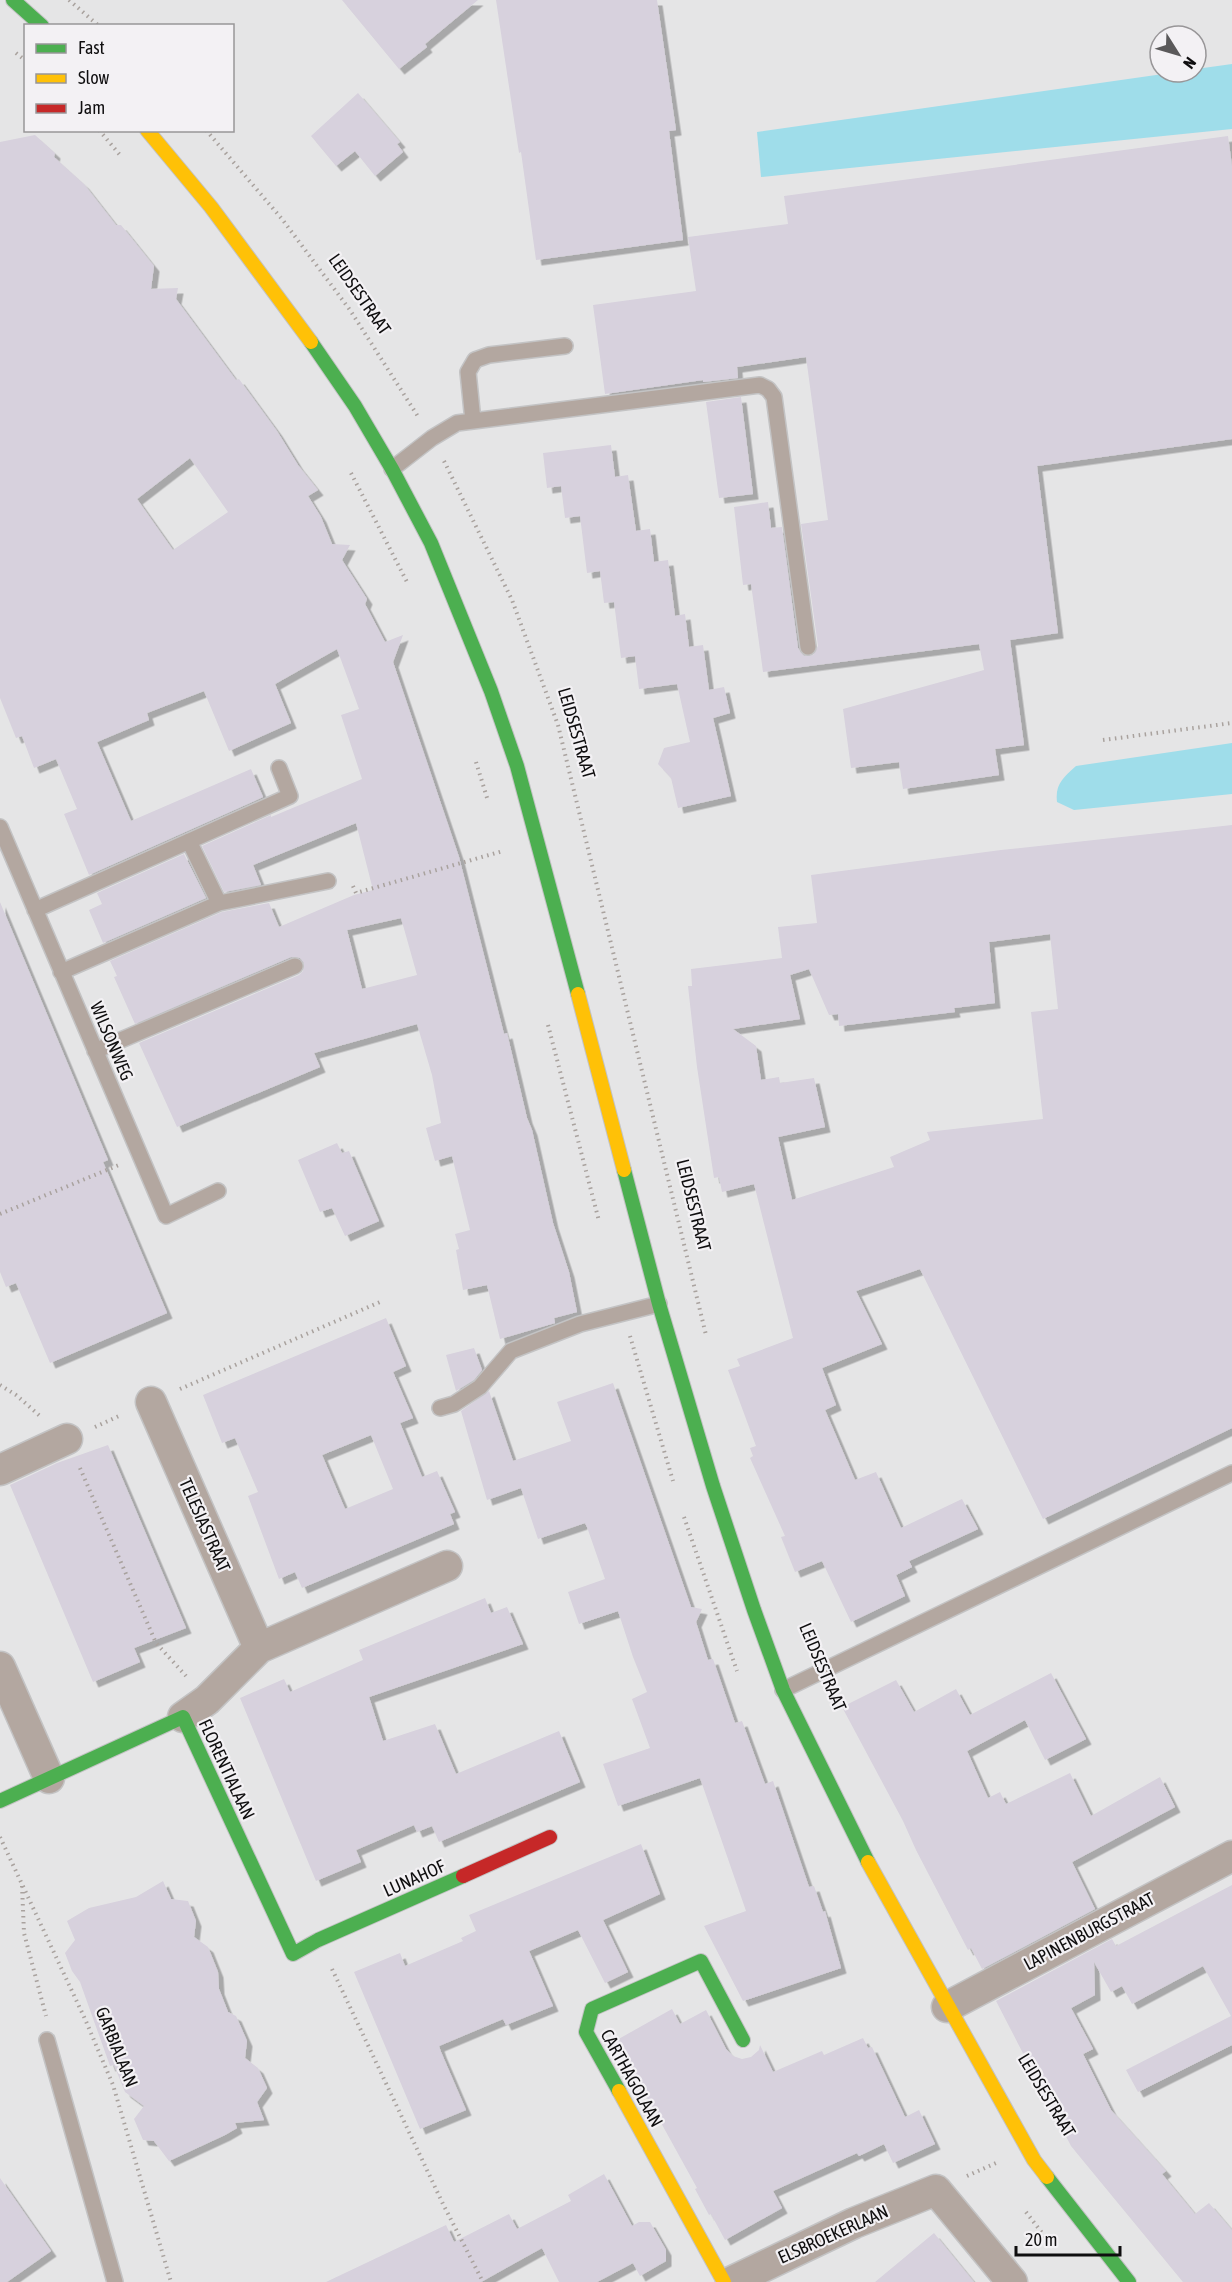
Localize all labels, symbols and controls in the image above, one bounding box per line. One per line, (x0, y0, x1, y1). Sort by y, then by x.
legend (24, 24, 234, 132)
north arrow (1148, 24, 1208, 84)
text: Fast (78, 37, 105, 58)
text: N (1180, 54, 1200, 72)
text: Slow (78, 67, 109, 88)
text: Jam (78, 97, 105, 118)
street label: LEIDSESTRAAT (324, 250, 396, 339)
street label: LEIDSESTRAAT (554, 685, 600, 781)
street label: WILSONWEG (86, 998, 138, 1084)
street label: LEIDSESTRAAT (672, 1157, 716, 1253)
street label: TELESIASTRAAT (175, 1475, 235, 1575)
street label: LEIDSESTRAAT (795, 1620, 851, 1714)
street label: FLORENTIALAAN (195, 1716, 259, 1822)
street label: LUNAHOF (380, 1855, 449, 1901)
street label: LAPINENBURGSTRAAT (1020, 1888, 1158, 1974)
street label: GARBIALAAN (91, 2004, 143, 2090)
street label: CARTHAGOLAAN (597, 2026, 667, 2130)
street label: LEIDSESTRAAT (1014, 2049, 1080, 2141)
street label: ELSBROEKERLAAN (775, 2200, 891, 2268)
scale bar (1016, 2219, 1120, 2257)
text: 20 m (1025, 2229, 1057, 2250)

